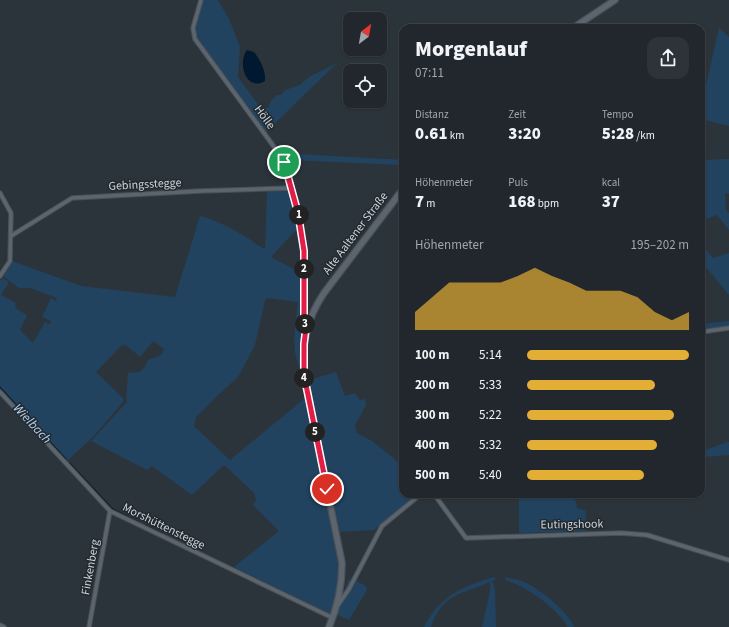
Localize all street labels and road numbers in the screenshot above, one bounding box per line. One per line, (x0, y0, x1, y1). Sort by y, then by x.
street label: Hölle (250, 102, 279, 133)
street label: Gebingsstegge (108, 174, 182, 195)
street label: Alte Aaltener Straße (319, 188, 392, 278)
street label: Morshüttenstegge (120, 499, 208, 554)
street label: Eutingshook (540, 515, 604, 534)
street label: Finkenberg (77, 538, 104, 596)

